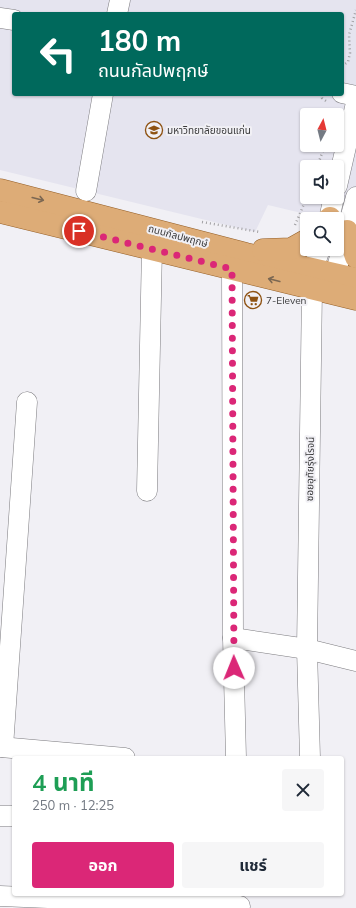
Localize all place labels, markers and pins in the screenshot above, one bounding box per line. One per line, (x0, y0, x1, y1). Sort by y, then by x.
school or university icon: มหาวิทยาลัยขอนแก่น (144, 120, 164, 140)
place label: มหาวิทยาลัยขอนแก่น (167, 124, 251, 137)
pin (62, 214, 96, 248)
supermarket icon: 7-Eleven (243, 290, 263, 310)
place label: 7-Eleven (266, 294, 307, 307)

